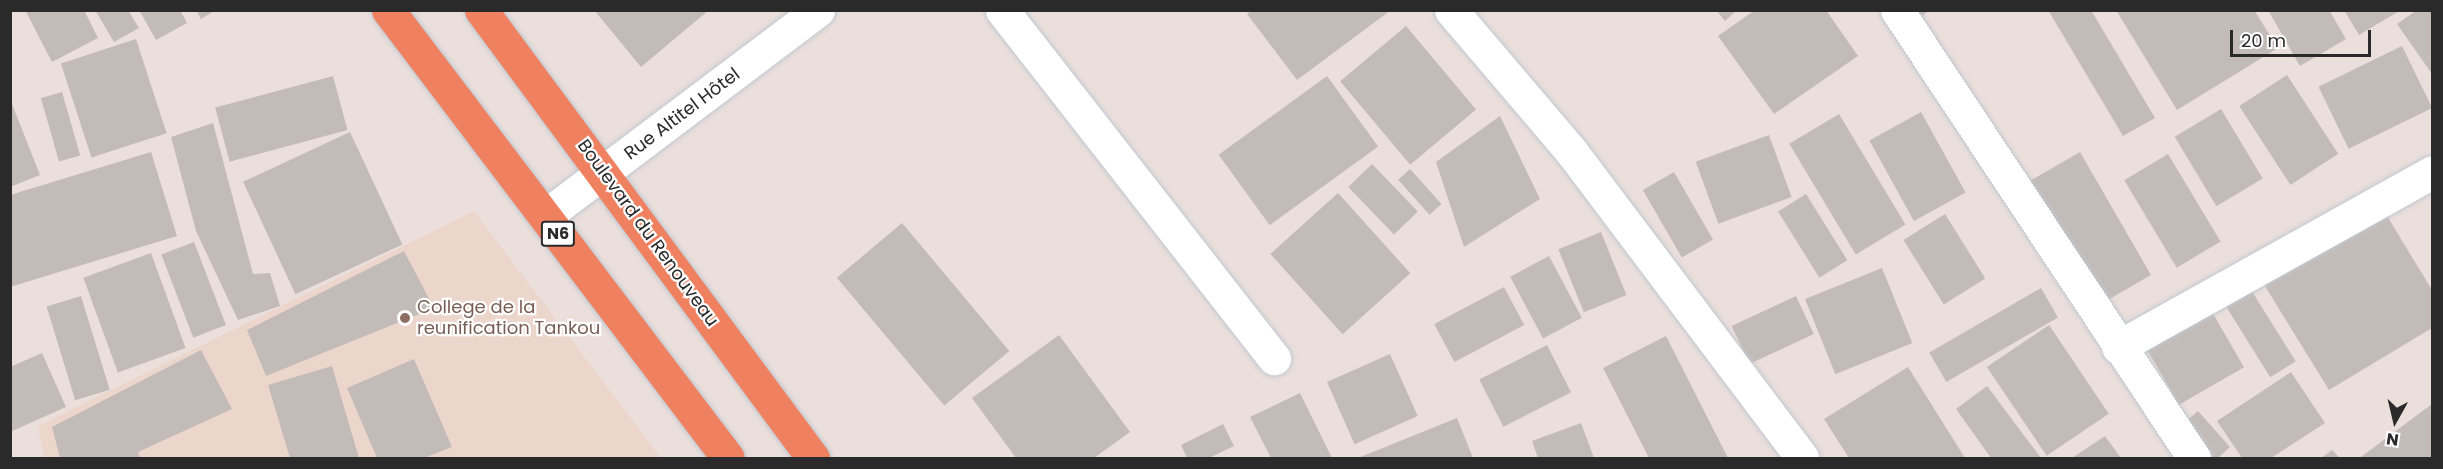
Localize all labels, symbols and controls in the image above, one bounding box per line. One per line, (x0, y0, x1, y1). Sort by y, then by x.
scale bar (2233, 18, 2374, 56)
text: 20 m (2241, 28, 2286, 53)
street label: Rue Altitel Hôtel (620, 64, 744, 164)
street label: Boulevard du Renouveau (573, 135, 723, 331)
road number: N6 (540, 221, 576, 247)
place label: College de la reunification Tankou (417, 297, 600, 340)
marker: College de la reunification Tankou (398, 311, 412, 325)
north arrow (2365, 391, 2425, 451)
text: N (2385, 427, 2400, 452)

